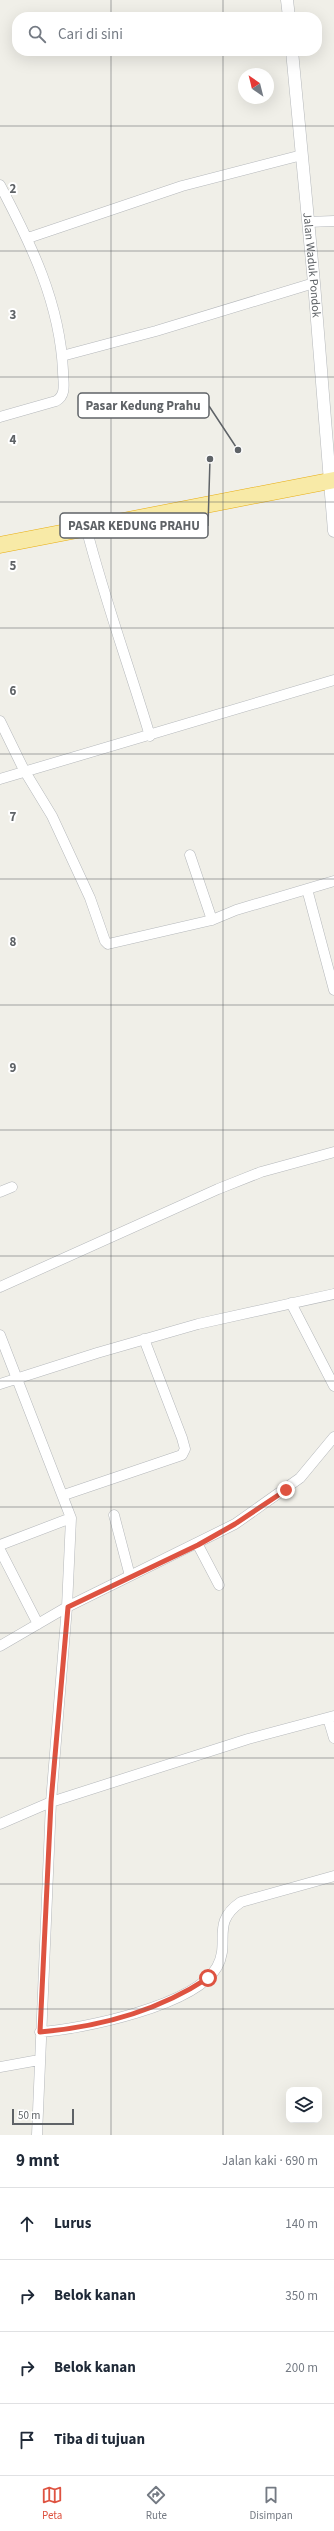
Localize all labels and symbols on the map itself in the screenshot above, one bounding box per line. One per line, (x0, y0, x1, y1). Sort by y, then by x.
north arrow (238, 68, 274, 104)
text: 2 (10, 180, 17, 198)
street label: Jalan Waduk Pondok (299, 212, 325, 318)
text: 3 (10, 306, 17, 324)
callout: Pasar Kedung Prahu (78, 393, 209, 418)
text: Pasar Kedung Prahu (85, 397, 201, 415)
text: 4 (10, 431, 17, 449)
callout: PASAR KEDUNG PRAHU (60, 513, 208, 538)
text: PASAR KEDUNG PRAHU (68, 517, 200, 535)
text: 5 (10, 557, 17, 575)
text: 6 (10, 682, 17, 700)
text: 7 (10, 808, 17, 826)
text: 8 (10, 933, 17, 951)
text: 9 (10, 1059, 17, 1077)
route end (277, 1481, 295, 1499)
route start (199, 1969, 217, 1987)
scale bar (12, 2107, 74, 2126)

